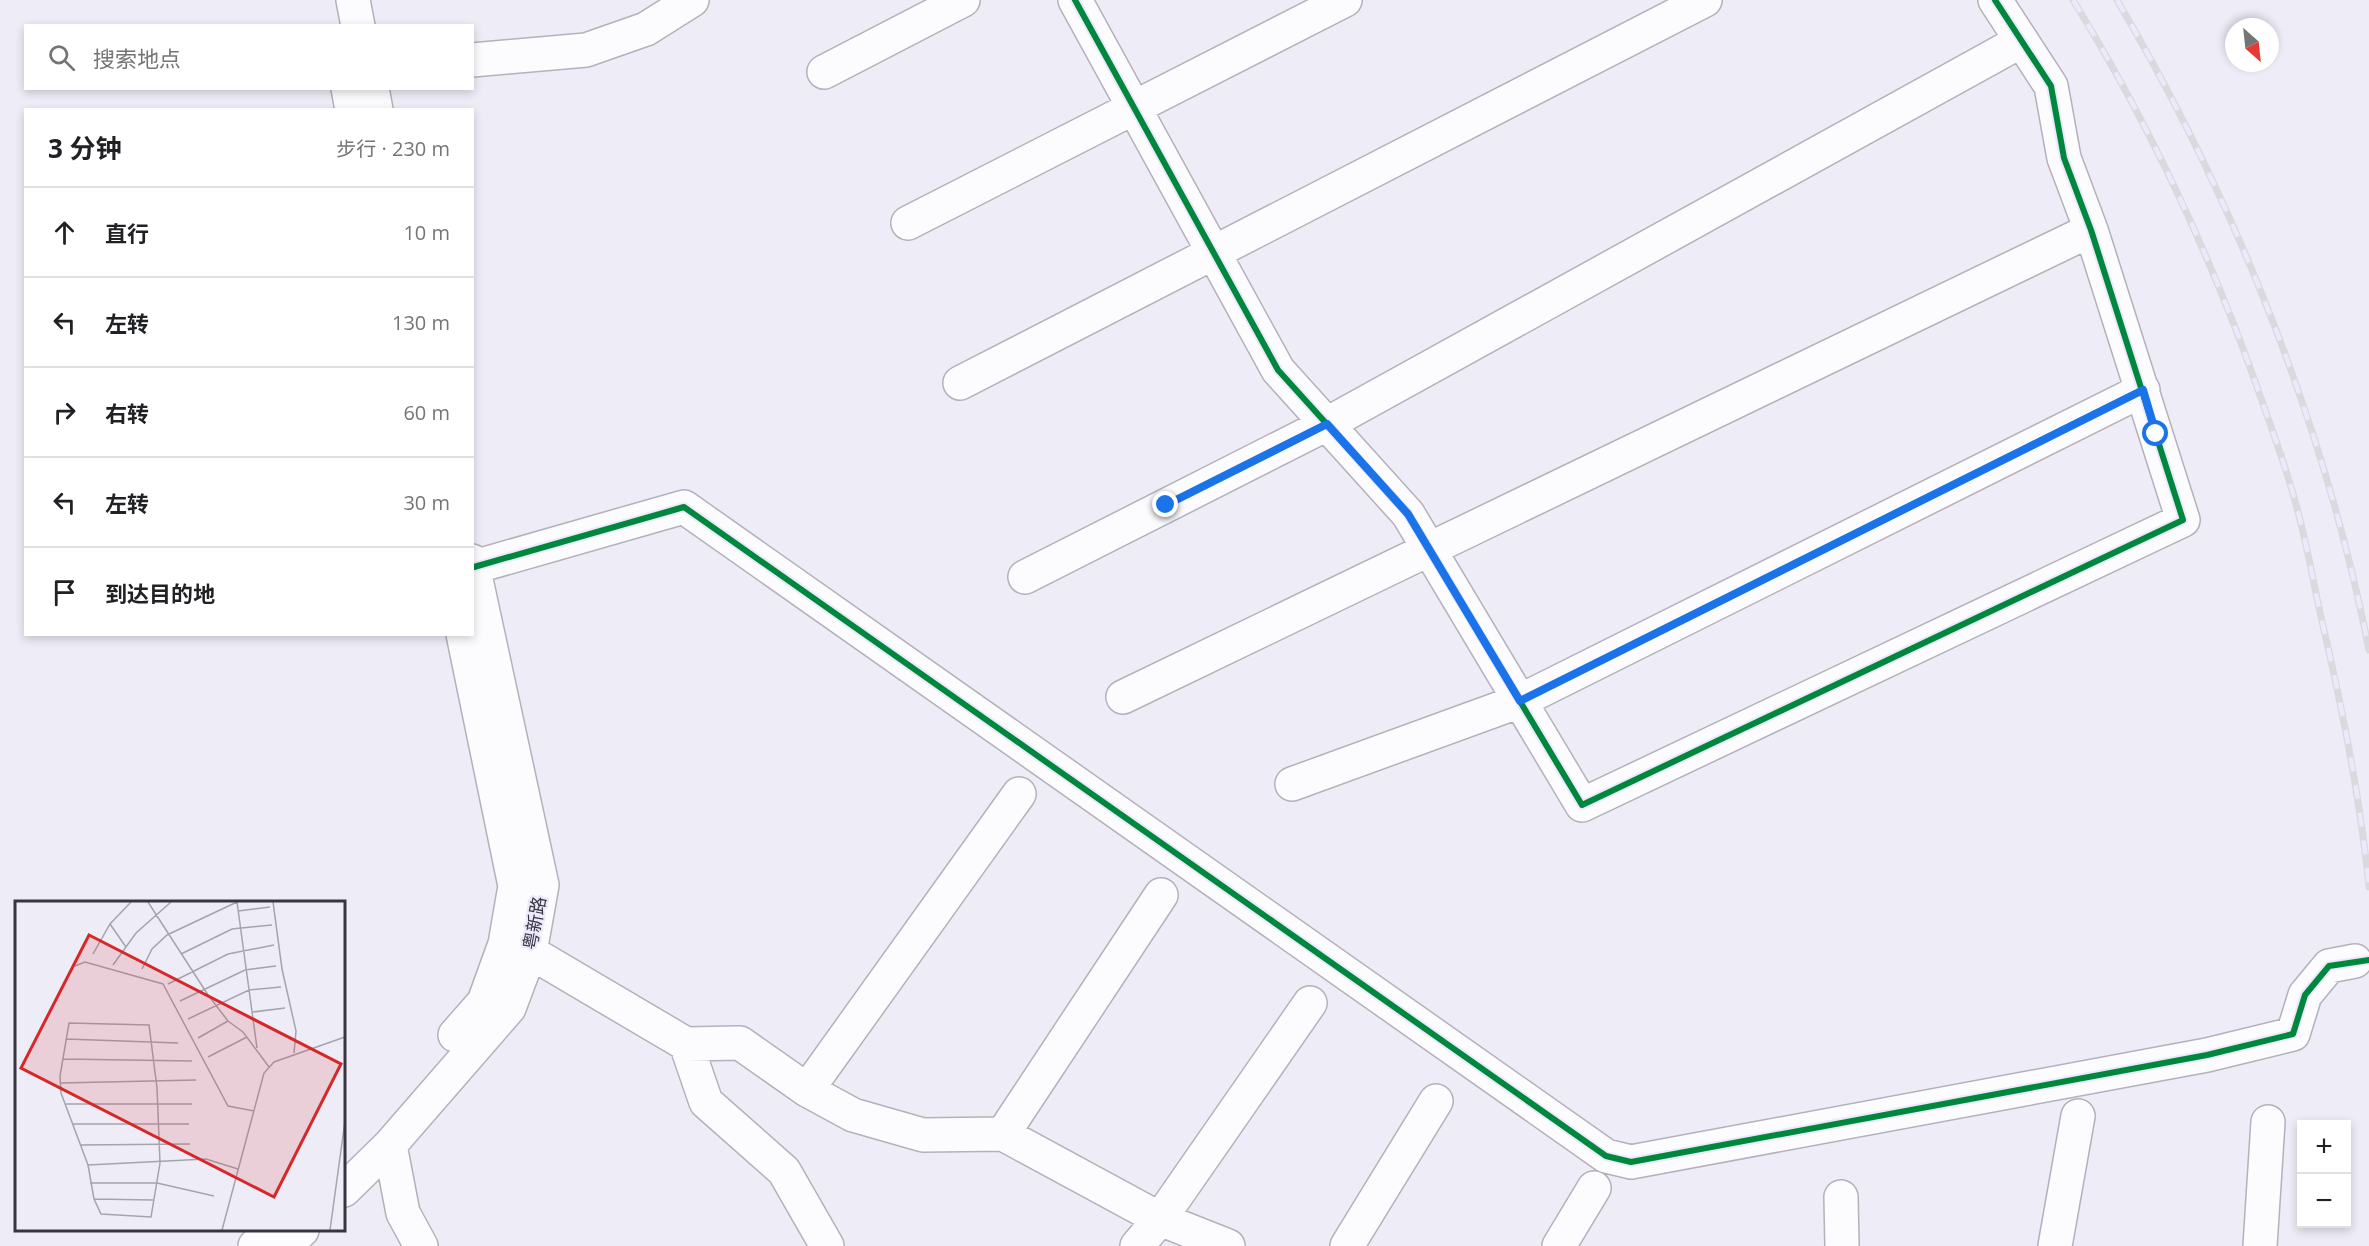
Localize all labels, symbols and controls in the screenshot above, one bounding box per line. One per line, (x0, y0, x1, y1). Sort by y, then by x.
north arrow (2225, 18, 2279, 72)
search box (24, 24, 474, 90)
icon: search (45, 41, 78, 74)
text: 搜索地点 (93, 43, 181, 73)
text: 3 分钟 (48, 130, 122, 166)
text: 步行 · 230 m (336, 135, 450, 162)
icon: ahead (48, 216, 81, 249)
text: 直行 (105, 218, 149, 248)
text: 10 m (403, 219, 450, 246)
icon: left (48, 306, 81, 339)
text: 左转 (105, 308, 149, 338)
text: 130 m (392, 309, 450, 336)
icon: right (48, 396, 81, 429)
text: 右转 (105, 398, 149, 428)
text: 60 m (403, 399, 450, 426)
route start (2142, 420, 2168, 446)
icon: left (48, 486, 81, 519)
text: 左转 (105, 488, 149, 518)
text: 30 m (403, 489, 450, 516)
route end (1152, 491, 1178, 517)
icon: arrive (48, 576, 81, 609)
text: 到达目的地 (105, 578, 215, 608)
street label: 粤新路 (517, 894, 551, 952)
inset map (15, 901, 345, 1231)
map controls (2297, 1120, 2351, 1228)
button: + (2297, 1120, 2351, 1174)
button: − (2297, 1174, 2351, 1228)

